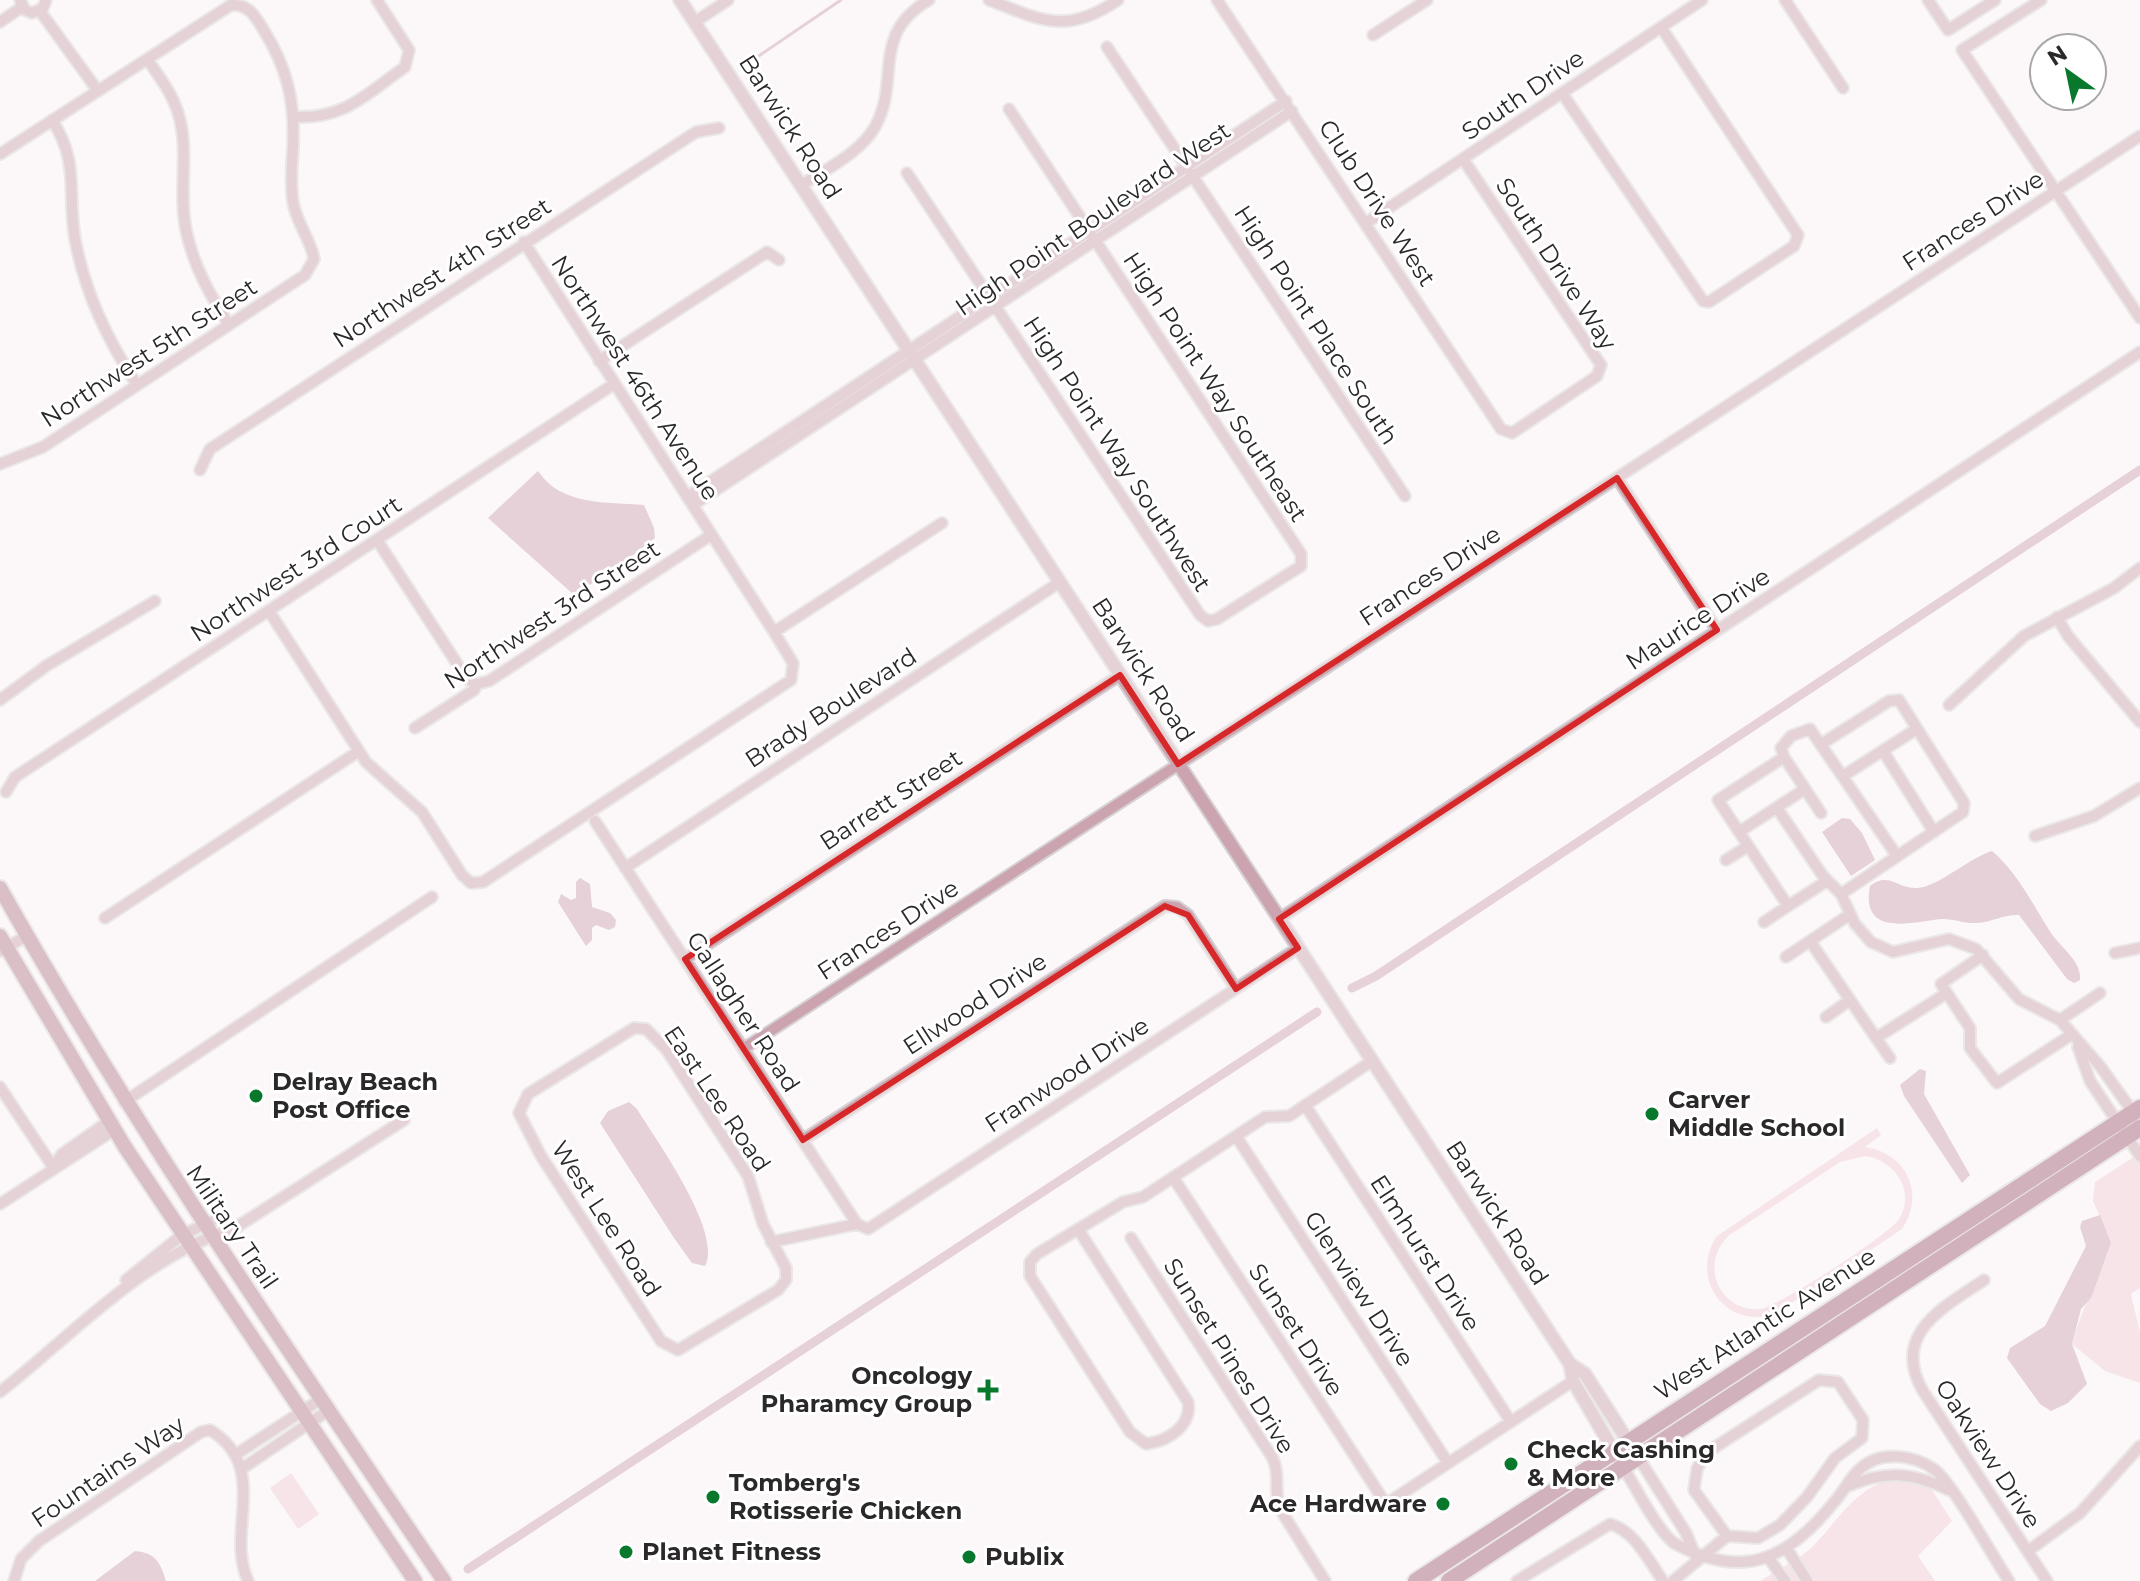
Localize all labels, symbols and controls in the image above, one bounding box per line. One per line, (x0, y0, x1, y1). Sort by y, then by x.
north arrow (2028, 32, 2108, 112)
text: N (2043, 39, 2072, 72)
street label: South Drive (1456, 43, 1589, 146)
street label: Barwick Road (733, 49, 848, 204)
street label: Club Drive West (1313, 114, 1442, 292)
street label: High Point Boulevard West (950, 115, 1236, 322)
street label: Frances Drive (1897, 164, 2049, 277)
street label: South Drive Way (1490, 172, 1623, 355)
street label: Northwest 4th Street (327, 191, 556, 354)
street label: High Point Place South (1228, 200, 1405, 450)
street label: High Point Way Southeast (1117, 246, 1314, 527)
street label: Northwest 46th Avenue (545, 250, 726, 506)
street label: Northwest 5th Street (35, 272, 262, 433)
street label: High Point Way Southwest (1017, 311, 1217, 597)
street label: Northwest 3rd Court (185, 489, 407, 648)
street label: Frances Drive (1354, 519, 1506, 632)
street label: Northwest 3rd Street (438, 534, 665, 695)
street label: Maurice Drive (1620, 561, 1775, 676)
street label: Barwick Road (1086, 592, 1201, 747)
street label: Brady Boulevard (740, 641, 922, 774)
street label: Barrett Street (814, 743, 967, 856)
street label: Frances Drive (812, 873, 964, 986)
street label: Gallagher Road (681, 926, 806, 1097)
street label: Ellwood Drive (898, 946, 1052, 1061)
street label: Franwood Drive (979, 1011, 1154, 1138)
street label: East Lee Road (658, 1020, 777, 1177)
place label: Delray Beach Post Office (272, 1067, 438, 1124)
place label: Carver Middle School (1668, 1085, 1845, 1142)
marker: Delray Beach Post Office (247, 1087, 265, 1105)
marker: Carver Middle School (1643, 1105, 1661, 1123)
street label: Barwick Road (1440, 1135, 1555, 1290)
street label: West Lee Road (545, 1136, 667, 1302)
street label: Military Trail (180, 1159, 285, 1294)
street label: Elmhurst Drive (1364, 1169, 1487, 1336)
street label: Glenview Drive (1298, 1206, 1420, 1372)
street label: West Atlantic Avenue (1649, 1241, 1881, 1406)
street label: Sunset Pines Drive (1158, 1253, 1301, 1459)
street label: Sunset Drive (1243, 1258, 1350, 1401)
place label: Oncology Pharamcy Group (761, 1361, 973, 1418)
street label: Oakview Drive (1929, 1374, 2047, 1534)
marker: Oncology Pharamcy Group (979, 1381, 997, 1399)
street label: Fountains Way (26, 1410, 190, 1533)
place label: Check Cashing & More (1527, 1435, 1715, 1492)
marker: Check Cashing & More (1502, 1455, 1520, 1473)
place label: Tomberg's Rotisserie Chicken (729, 1468, 962, 1525)
marker: Tomberg's Rotisserie Chicken (704, 1488, 722, 1506)
place label: Ace Hardware (1249, 1489, 1427, 1518)
marker: Ace Hardware (1434, 1495, 1452, 1513)
place label: Planet Fitness (642, 1537, 821, 1566)
place label: Publix (985, 1542, 1065, 1571)
marker: Planet Fitness (617, 1543, 635, 1561)
marker: Publix (960, 1548, 978, 1566)

